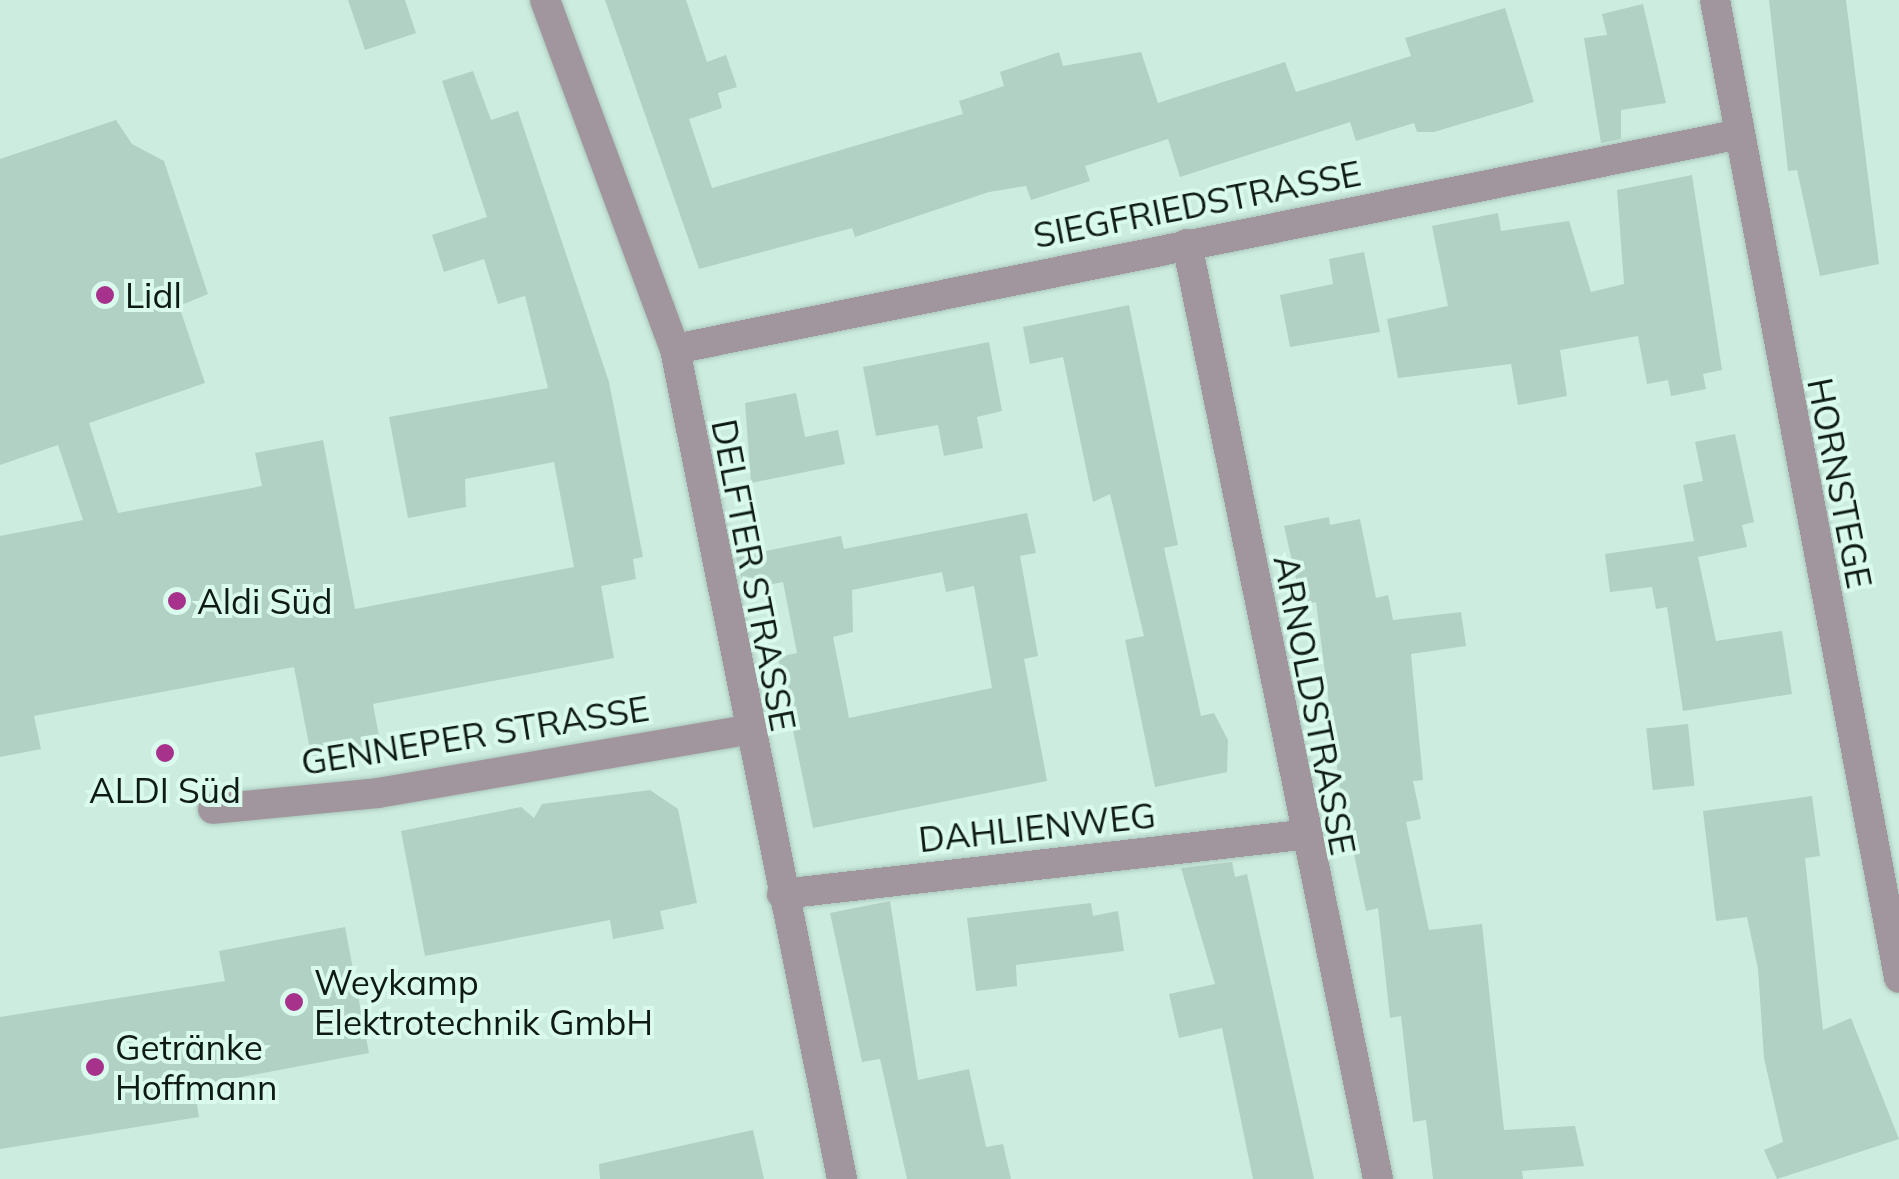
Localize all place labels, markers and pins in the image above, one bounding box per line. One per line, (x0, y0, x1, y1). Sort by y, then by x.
place label: Lidl (125, 274, 182, 316)
marker: Lidl (94, 284, 116, 306)
place label: Aldi Süd (197, 580, 333, 622)
marker: Aldi Süd (166, 590, 188, 612)
marker: ALDI Süd (154, 742, 176, 764)
place label: ALDI Süd (89, 769, 241, 811)
place label: Weykamp Elektrotechnik GmbH (314, 961, 653, 1043)
marker: Weykamp Elektrotechnik GmbH (283, 991, 305, 1013)
place label: Getränke Hoffmann (115, 1026, 277, 1108)
marker: Getränke Hoffmann (84, 1056, 106, 1078)

